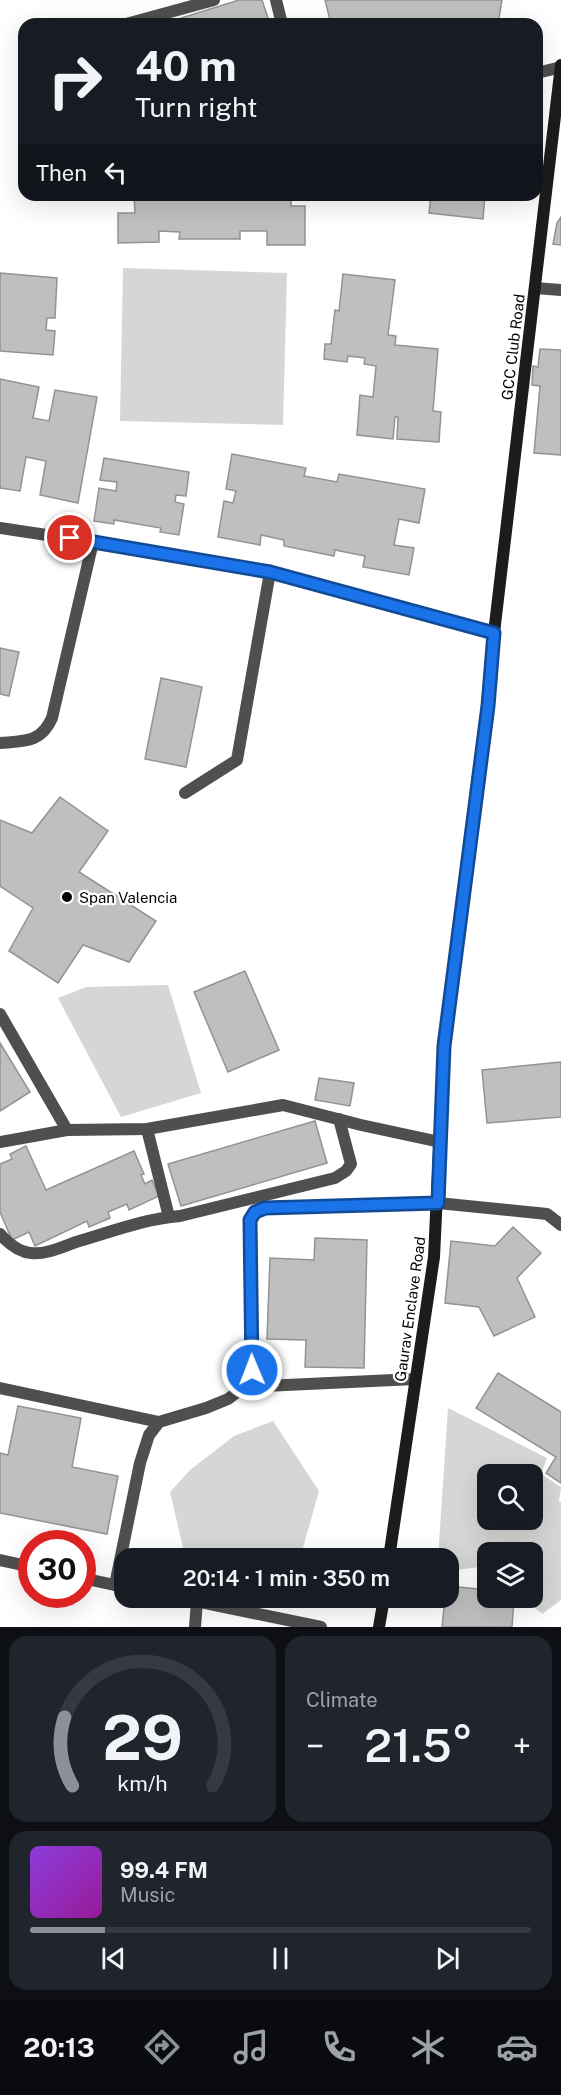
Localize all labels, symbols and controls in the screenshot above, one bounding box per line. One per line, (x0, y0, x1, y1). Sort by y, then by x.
text: 40 m (135, 41, 237, 90)
icon: right (36, 42, 114, 120)
text: Turn right (135, 91, 258, 123)
icon: left (99, 156, 132, 189)
text: Then (36, 160, 87, 186)
street label: GCC Club Road (498, 293, 528, 401)
pin (44, 512, 95, 563)
icon: arrive (53, 521, 86, 554)
place label: Span Valencia (79, 889, 177, 906)
marker: Span Valencia (60, 890, 74, 904)
street label: Gaurav Enclave Road (391, 1235, 429, 1383)
position arrow (220, 1338, 284, 1402)
map controls (477, 1464, 543, 1608)
button: search (477, 1464, 543, 1530)
speed limit sign: 30 (18, 1530, 96, 1608)
button: layers (477, 1542, 543, 1608)
text: 20:14 · 1 min · 350 m (183, 1565, 390, 1591)
text: Climate (306, 1688, 378, 1712)
text: 29 (102, 1701, 183, 1774)
text: 21.5° (364, 1719, 473, 1772)
text: − (306, 1727, 324, 1765)
text: + (513, 1727, 531, 1765)
text: km/h (117, 1771, 168, 1796)
text: 99.4 FM (120, 1857, 208, 1883)
text: Music (120, 1883, 175, 1907)
icon: previous (97, 1942, 130, 1975)
icon: pause (264, 1942, 297, 1975)
icon: next (431, 1942, 464, 1975)
icon: directions (141, 2026, 183, 2068)
icon: music (230, 2026, 272, 2068)
icon: phone (318, 2026, 360, 2068)
icon: climate (407, 2026, 449, 2068)
icon: car (496, 2026, 538, 2068)
text: 20:13 (23, 2031, 95, 2063)

